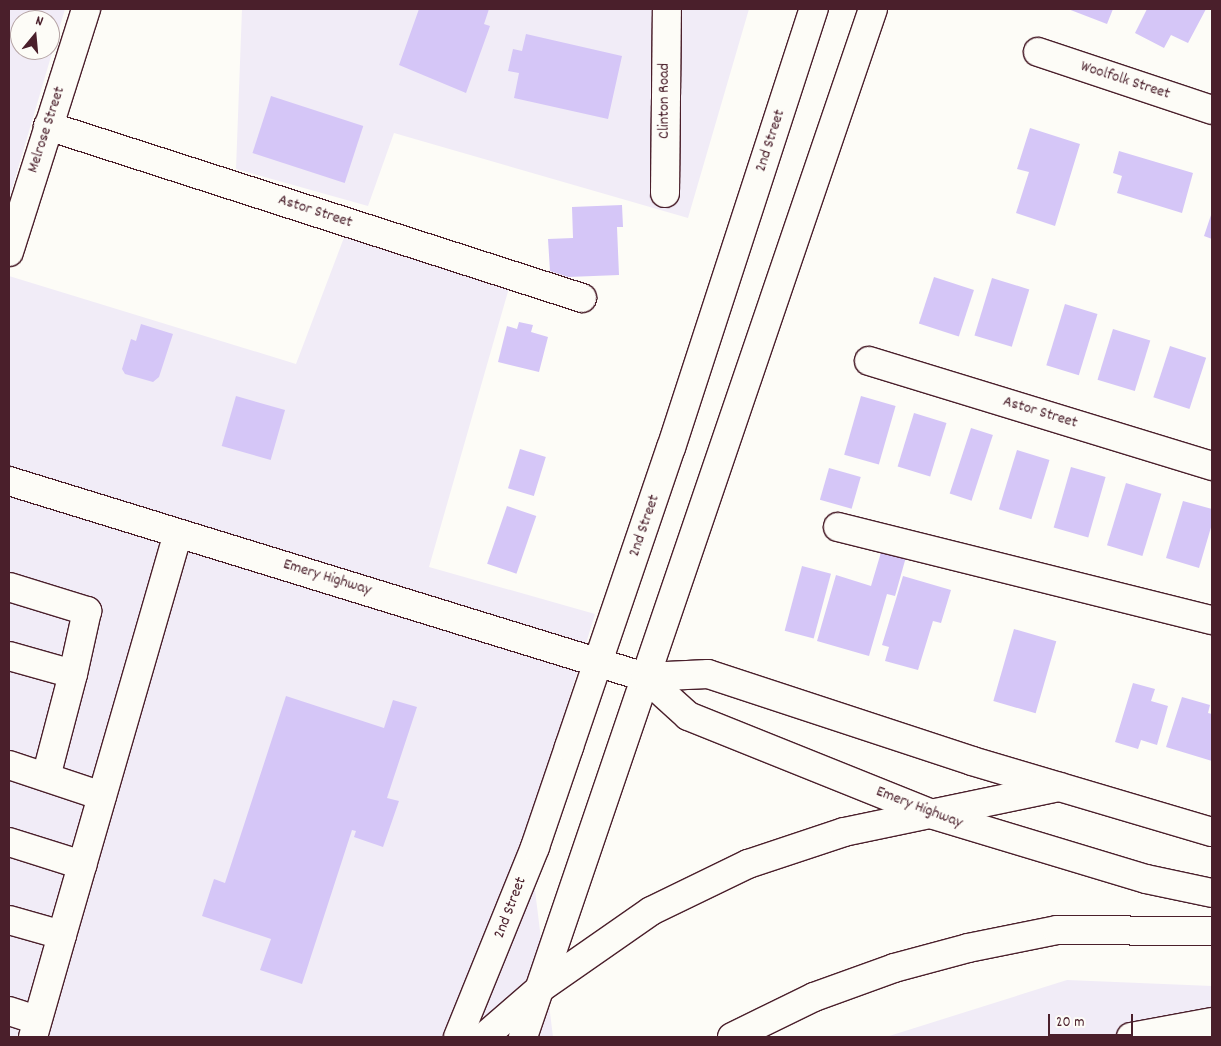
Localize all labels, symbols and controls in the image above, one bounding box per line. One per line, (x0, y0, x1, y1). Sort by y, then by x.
north arrow (10, 10, 60, 60)
text: N (33, 11, 45, 32)
street label: Woolfolk Street (1078, 58, 1172, 104)
street label: Clinton Road (655, 63, 675, 139)
street label: Melrose Street (24, 84, 70, 176)
street label: 2nd Street (752, 107, 790, 175)
street label: Astor Street (275, 191, 355, 233)
street label: Astor Street (1000, 393, 1080, 433)
street label: 2nd Street (625, 492, 665, 560)
street label: Emery Highway (281, 555, 373, 601)
street label: Emery Highway (873, 783, 965, 833)
street label: 2nd Street (490, 874, 532, 942)
scale bar (1051, 1004, 1136, 1036)
text: 20 m (1056, 1012, 1084, 1034)

